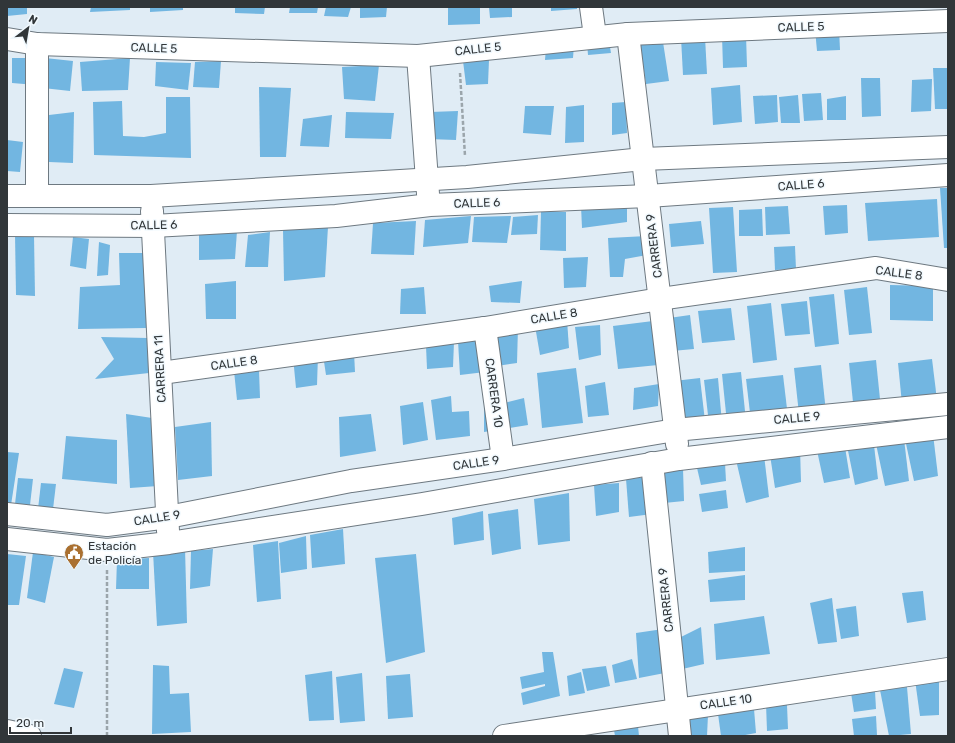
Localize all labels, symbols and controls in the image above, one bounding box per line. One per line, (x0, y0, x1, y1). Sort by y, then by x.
north arrow (8, 8, 48, 48)
text: N (26, 12, 40, 28)
street label: CALLE 5 (777, 19, 825, 35)
street label: CALLE 5 (130, 40, 178, 56)
street label: CALLE 5 (454, 40, 502, 58)
street label: CALLE 6 (777, 176, 825, 194)
street label: CALLE 6 (453, 195, 501, 211)
street label: CARRERA 9 (643, 213, 665, 279)
street label: CALLE 6 (130, 218, 178, 232)
street label: CALLE 8 (875, 263, 923, 283)
street label: CALLE 8 (530, 305, 578, 327)
street label: CARRERA 11 (151, 335, 169, 403)
street label: CALLE 8 (210, 353, 258, 373)
street label: CARRERA 10 (482, 357, 506, 429)
street label: CALLE 9 (773, 409, 821, 427)
street label: CALLE 9 (452, 453, 500, 473)
street label: CALLE 9 (133, 507, 181, 529)
place label: Estación de Policía (88, 539, 141, 567)
public building icon: Estación de Policía (63, 542, 85, 570)
street label: CARRERA 9 (656, 567, 676, 633)
street label: CALLE 10 (699, 691, 753, 713)
scale bar (10, 709, 71, 735)
text: 20 m (16, 716, 44, 730)

